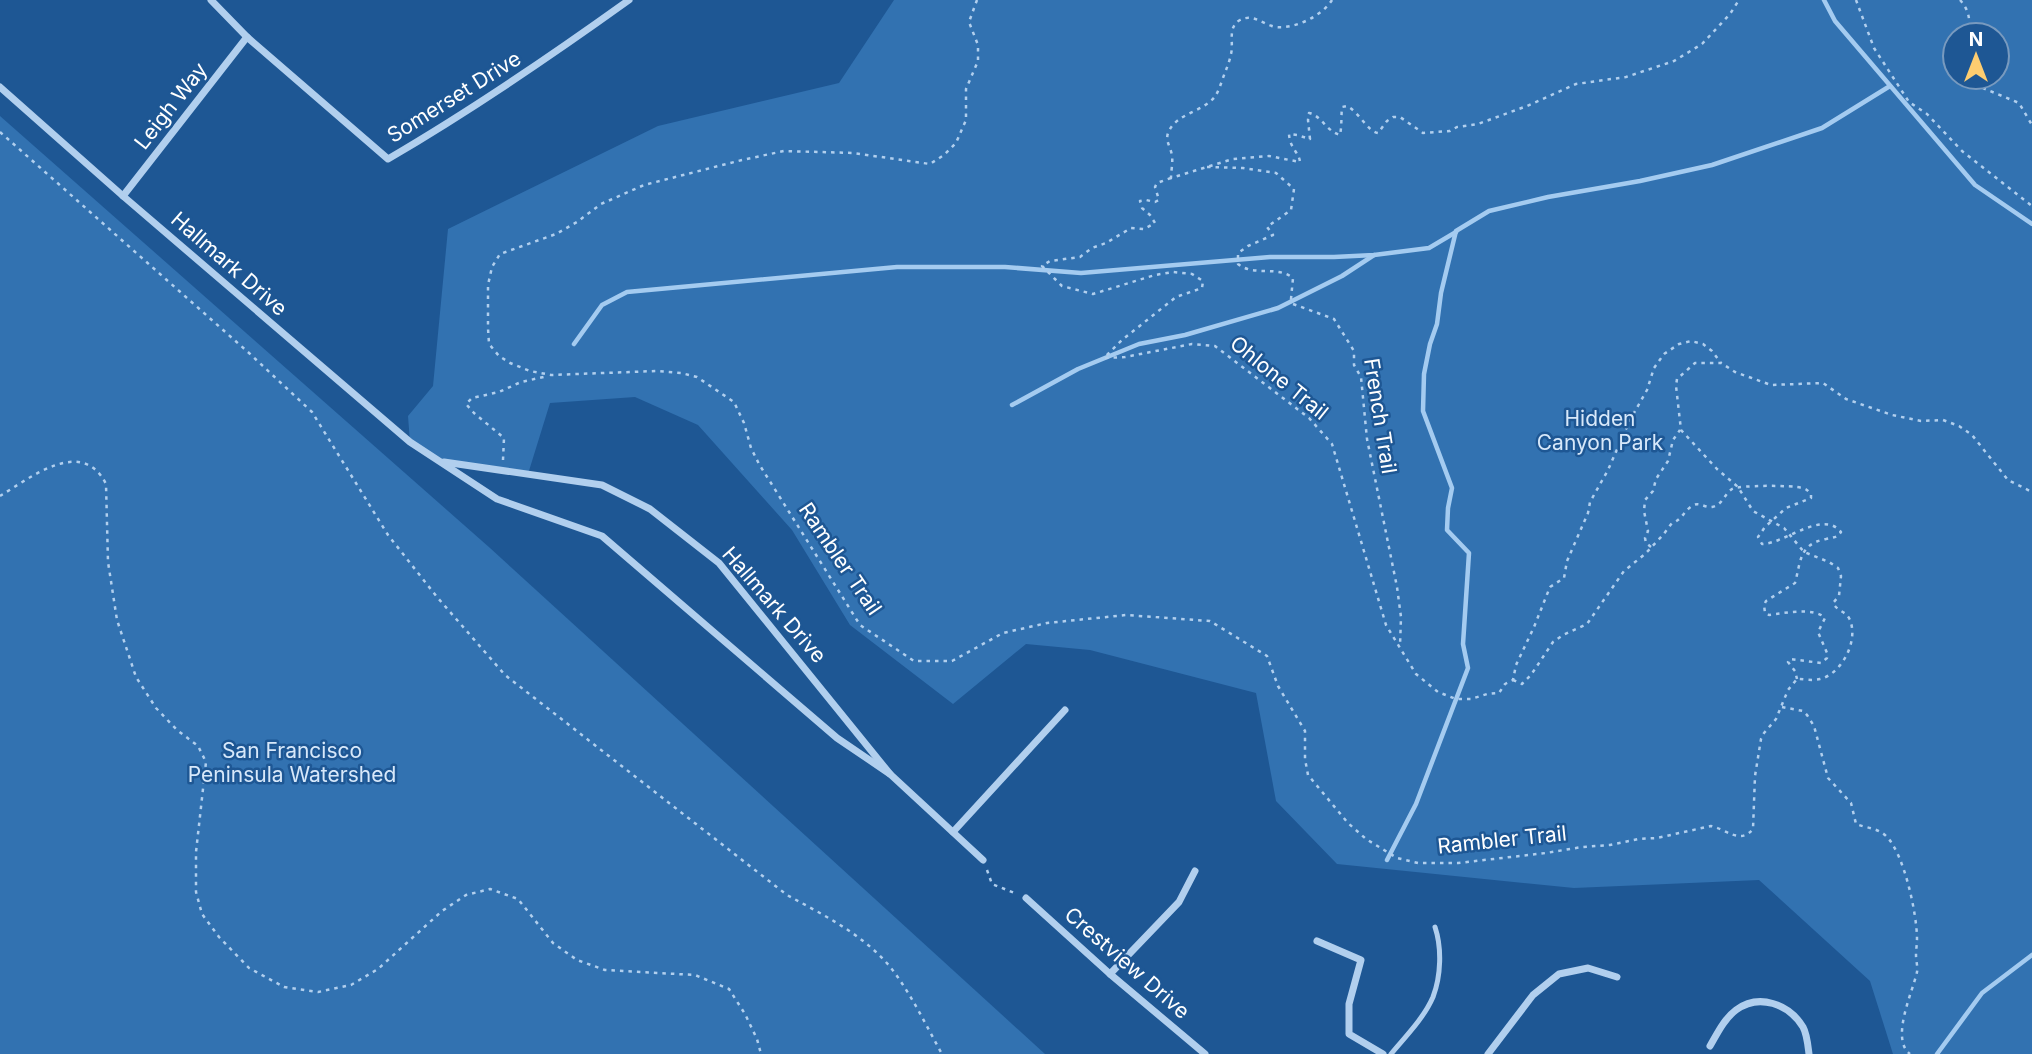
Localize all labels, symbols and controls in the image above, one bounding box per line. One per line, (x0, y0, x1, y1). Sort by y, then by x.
north arrow (1941, 21, 2011, 91)
text: N (1969, 28, 1983, 51)
street label: Somerset Drive (382, 45, 525, 148)
street label: Leigh Way (129, 57, 212, 154)
street label: Hallmark Drive (166, 206, 292, 321)
street label: Ohlone Trail (1225, 330, 1333, 425)
street label: French Trail (1359, 356, 1402, 475)
park label: Hidden Canyon Park (1537, 406, 1664, 455)
street label: Rambler Trail (794, 498, 887, 620)
street label: Hallmark Drive (717, 542, 832, 668)
park label: San Francisco Peninsula Watershed (188, 738, 396, 787)
street label: Rambler Trail (1436, 820, 1568, 859)
street label: Crestview Drive (1060, 902, 1195, 1024)

